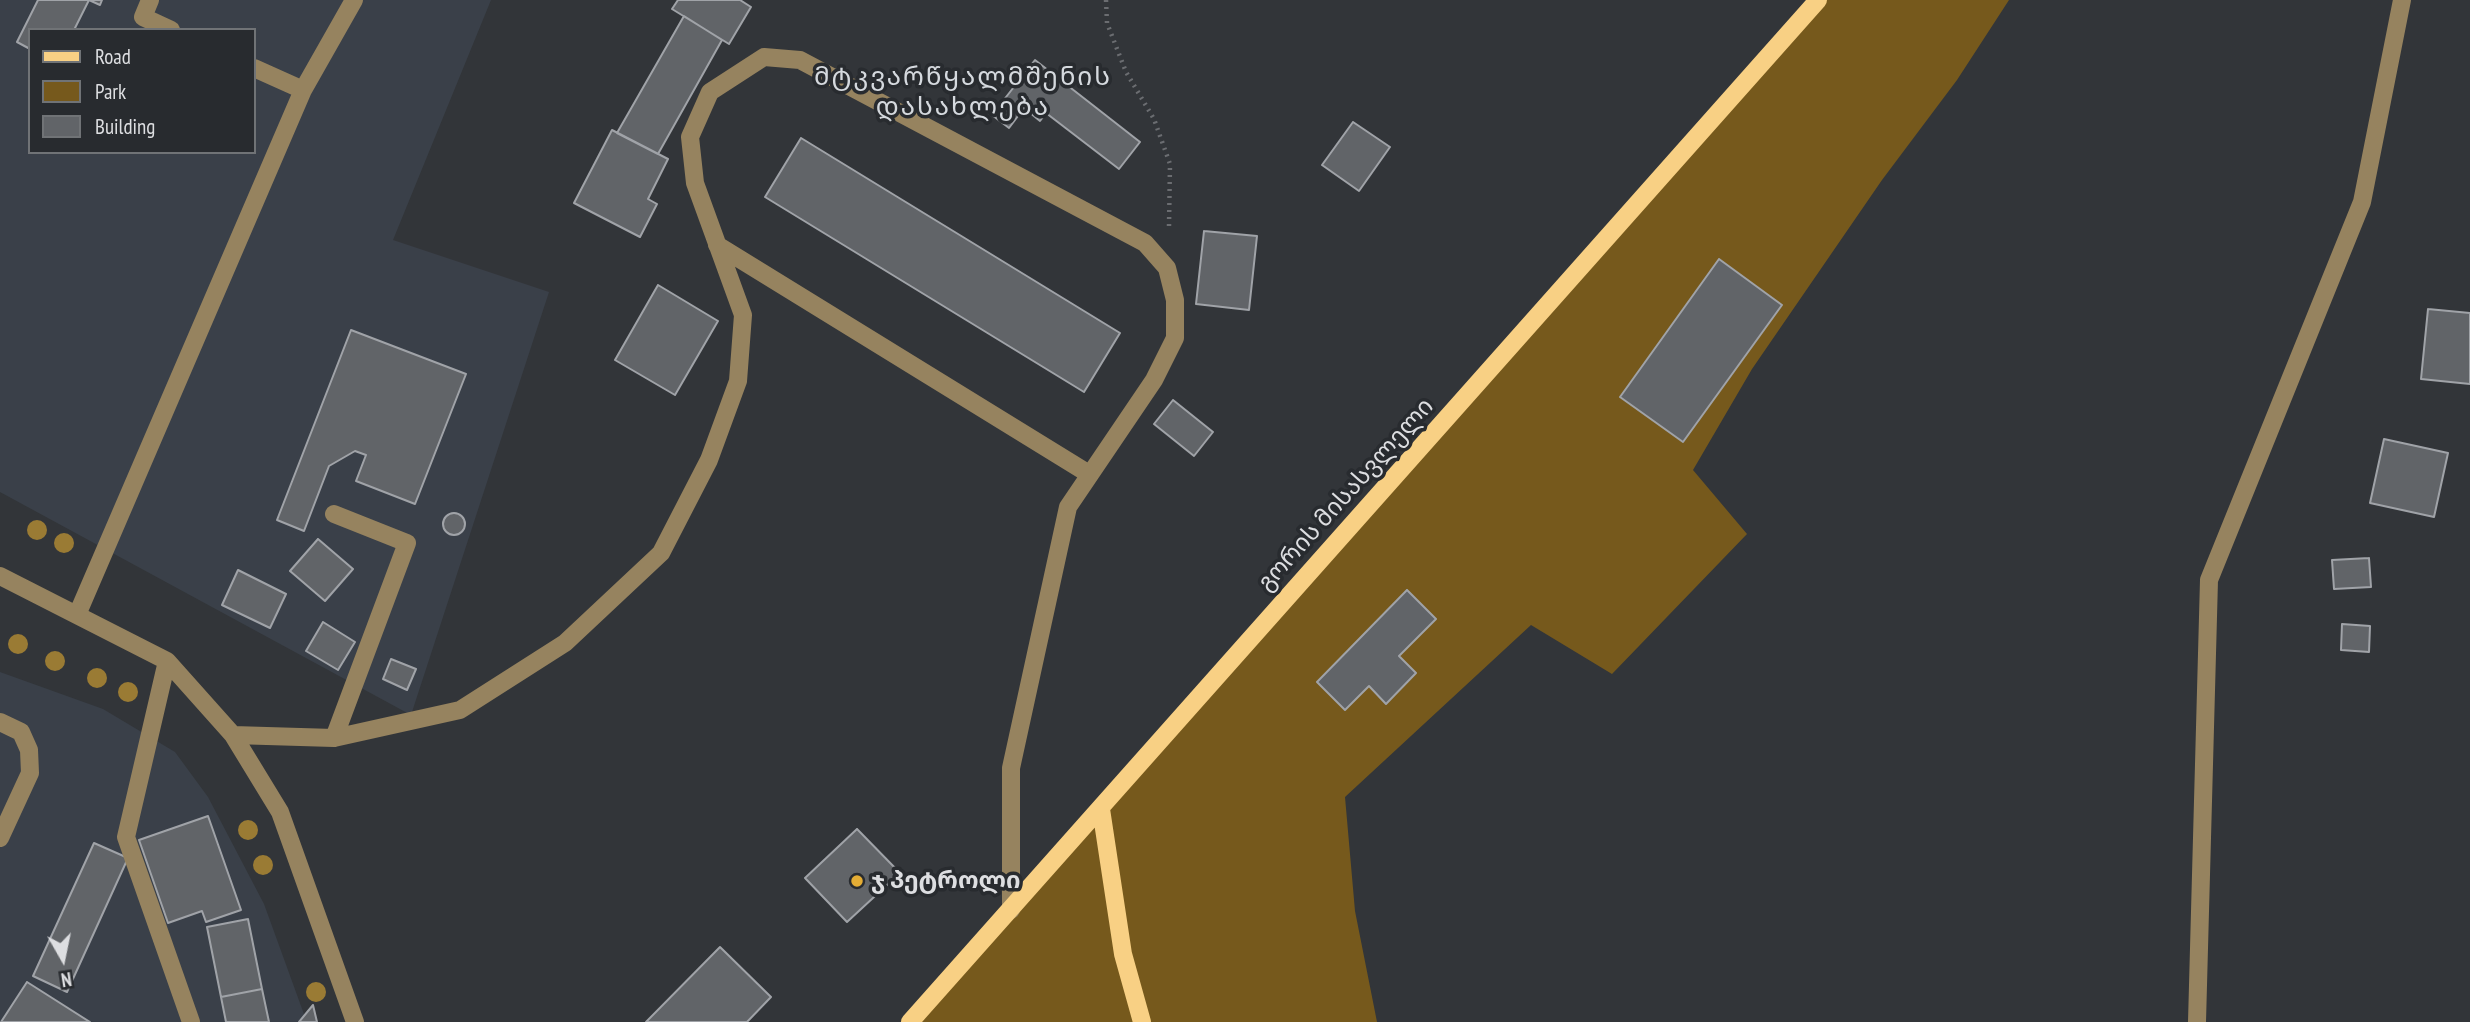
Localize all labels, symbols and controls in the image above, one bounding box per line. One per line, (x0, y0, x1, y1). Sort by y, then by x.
legend (28, 28, 256, 154)
text: Road (95, 43, 131, 70)
district label: მტკვარწყალმშენის დასახლება (816, 62, 1110, 124)
text: Park (95, 78, 126, 105)
text: Building (95, 113, 155, 140)
street label: გორის მისასვლელი (1252, 393, 1440, 597)
place label: ჯ პეტროლი (871, 867, 1021, 895)
marker: ჯ პეტროლი (849, 873, 865, 889)
north arrow (28, 924, 98, 994)
text: N (59, 967, 73, 992)

